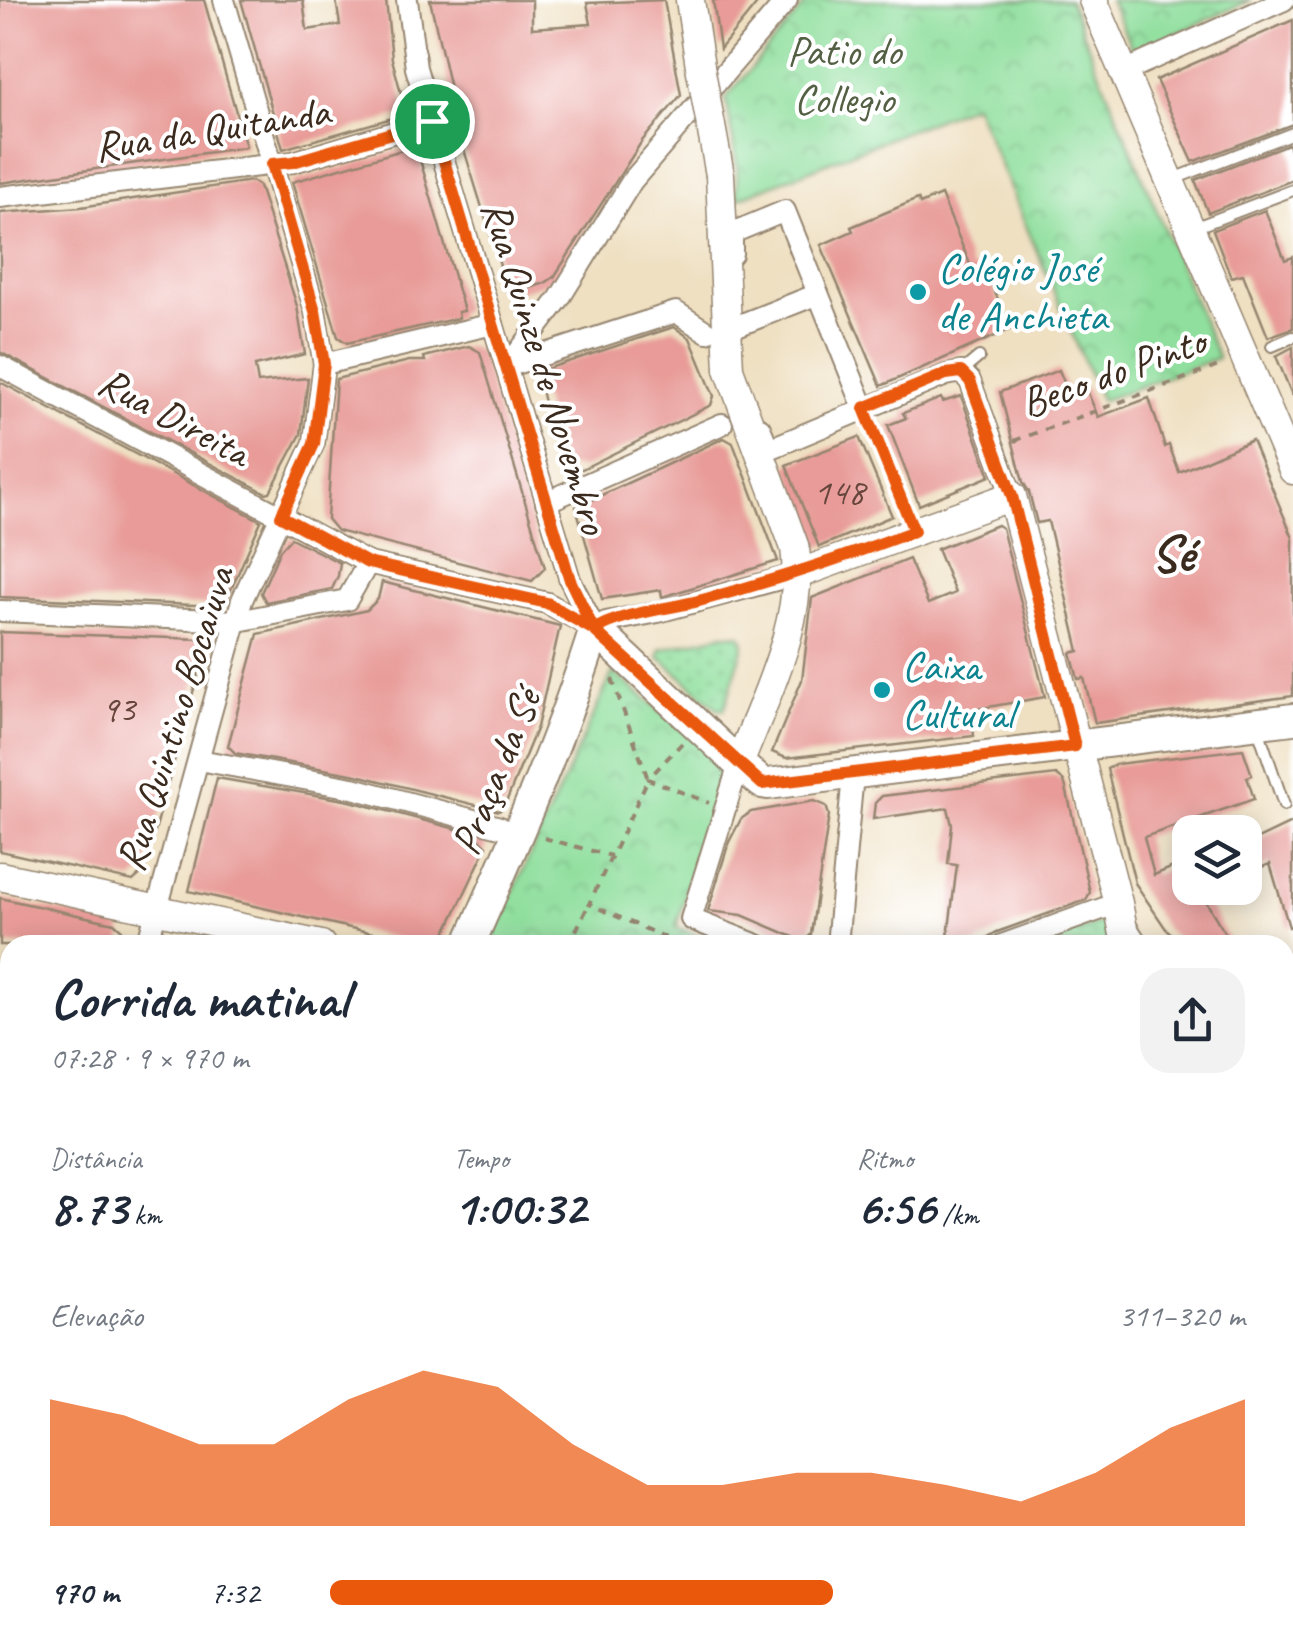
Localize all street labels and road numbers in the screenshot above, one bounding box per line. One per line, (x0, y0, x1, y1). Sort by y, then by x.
street label: Rua da Quitanda (91, 84, 336, 174)
street label: Rua Quinze de Novembro (469, 194, 622, 542)
street label: Beco do Pinto (1014, 313, 1216, 430)
street label: Rua Direita (89, 355, 262, 481)
street label: Rua Quintino Bocaiuva (104, 558, 247, 877)
street label: Praça da Sé (439, 676, 555, 862)

